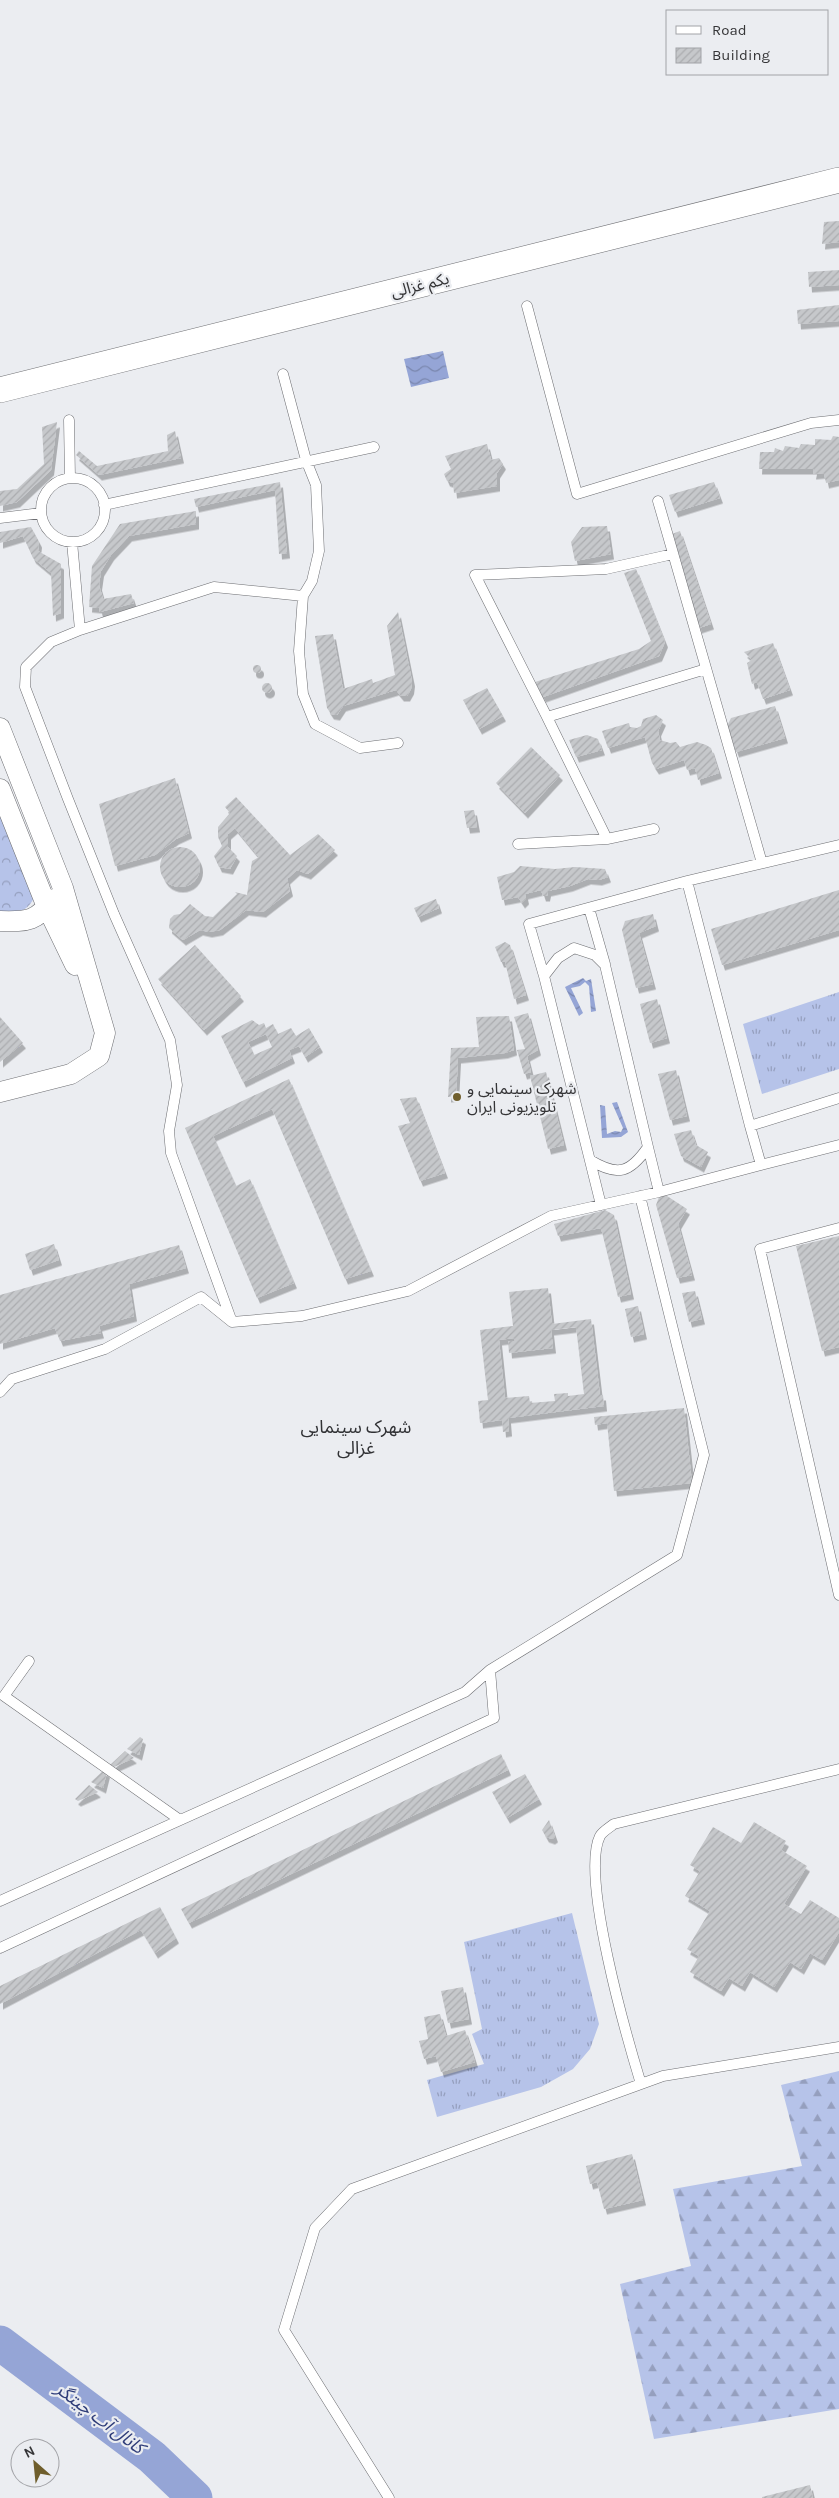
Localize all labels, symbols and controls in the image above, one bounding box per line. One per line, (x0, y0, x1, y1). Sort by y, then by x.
legend (666, 10, 829, 75)
text: Road (712, 21, 747, 39)
text: Building (712, 46, 770, 64)
street label: یکم غزالی (389, 269, 452, 304)
place label: شهرک سینمایی و تلویزیونی ایران (467, 1079, 577, 1116)
marker: شهرک سینمایی و تلویزیونی ایران (451, 1091, 463, 1103)
district label: شهرک سینمایی غزالی (301, 1416, 411, 1459)
water label: کانال آب چیتگر (49, 2376, 152, 2461)
north arrow (10, 2438, 60, 2488)
text: N (21, 2442, 38, 2462)

